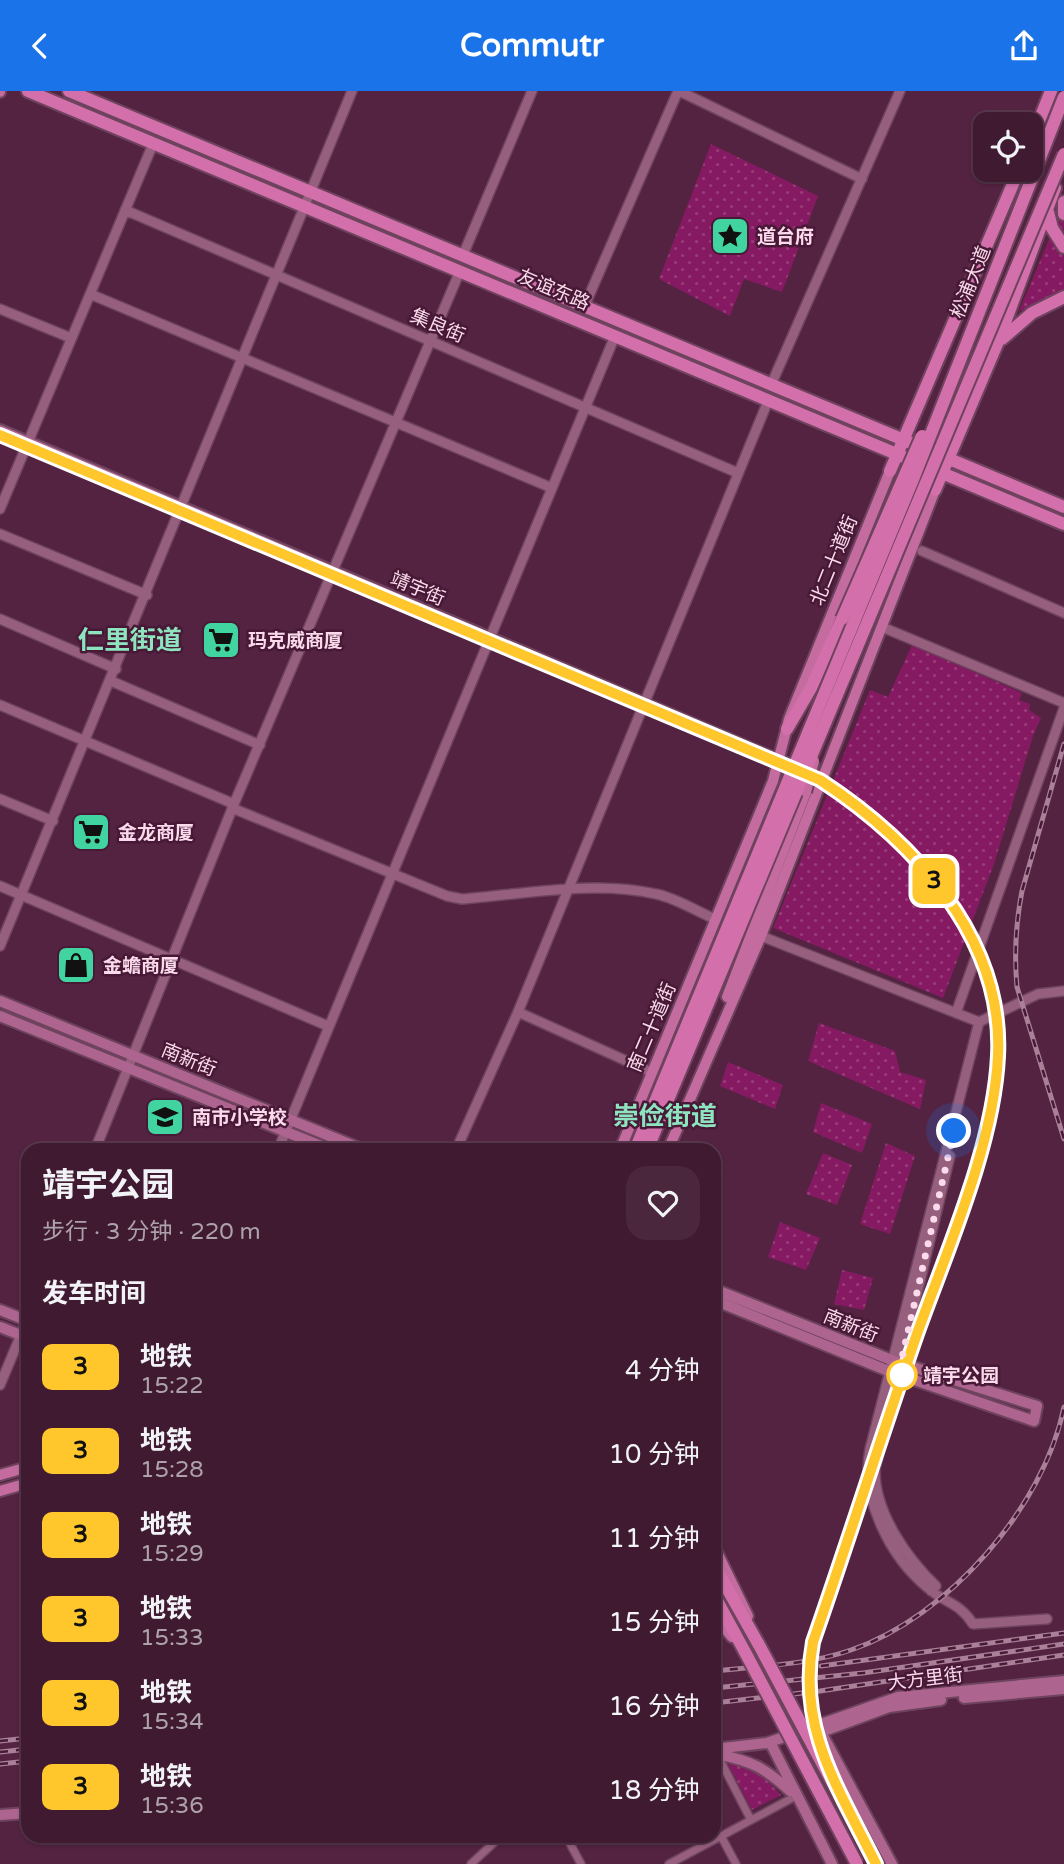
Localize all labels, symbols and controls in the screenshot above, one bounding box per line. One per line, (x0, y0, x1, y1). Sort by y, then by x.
icon: back (21, 27, 59, 65)
text: Commutr (460, 27, 604, 65)
icon: share (1005, 27, 1043, 65)
map controls (973, 112, 1043, 182)
button: locate (973, 112, 1043, 182)
place icon: 道台府 (709, 215, 751, 257)
place label: 道台府 (757, 226, 814, 248)
street label: 松浦大道 (946, 243, 995, 322)
street label: 友谊东路 (514, 265, 593, 315)
street label: 集良街 (407, 305, 468, 347)
street label: 北二十道街 (806, 512, 862, 609)
street label: 靖宇街 (387, 568, 448, 610)
supermarket icon: 玛克威商厦 (200, 619, 242, 661)
district label: 仁里街道 (78, 625, 182, 656)
place label: 玛克威商厦 (248, 630, 343, 652)
supermarket icon: 金龙商厦 (70, 811, 112, 853)
place label: 金龙商厦 (118, 822, 194, 844)
line badge: 3 (911, 858, 957, 904)
text: 3 (926, 866, 942, 895)
shop icon: 金蟾商厦 (55, 944, 97, 986)
place label: 金蟾商厦 (103, 955, 179, 977)
street label: 南二十道街 (623, 979, 681, 1075)
street label: 南新街 (158, 1039, 219, 1081)
school or university icon: 南市小学校 (144, 1096, 186, 1138)
district label: 崇俭街道 (613, 1101, 717, 1132)
place label: 南市小学校 (192, 1107, 287, 1129)
your location (936, 1113, 971, 1148)
text: 靖宇公园 (42, 1166, 174, 1205)
button: heart (626, 1166, 700, 1240)
text: 步行 · 3 分钟 · 220 m (42, 1218, 261, 1246)
text: 发车时间 (42, 1278, 146, 1309)
street label: 南新街 (820, 1305, 881, 1347)
text: 地铁 (140, 1341, 192, 1372)
text: 3 (73, 1352, 88, 1381)
text: 4 分钟 (625, 1355, 700, 1386)
marker: 靖宇公园 (887, 1360, 917, 1390)
place label: 靖宇公园 (923, 1365, 999, 1387)
text: 15:22 (140, 1372, 204, 1400)
text: 地铁 (140, 1425, 192, 1456)
text: 3 (73, 1436, 88, 1465)
text: 10 分钟 (609, 1439, 700, 1470)
text: 15:28 (140, 1456, 204, 1484)
text: 地铁 (140, 1509, 192, 1540)
text: 3 (73, 1520, 88, 1549)
text: 11 分钟 (609, 1523, 700, 1554)
text: 15:29 (140, 1540, 204, 1568)
text: 地铁 (140, 1593, 192, 1624)
text: 3 (73, 1604, 88, 1633)
text: 15 分钟 (609, 1607, 700, 1638)
text: 15:33 (140, 1624, 204, 1652)
street label: 大方里街 (886, 1663, 964, 1695)
text: 地铁 (140, 1677, 192, 1708)
text: 3 (73, 1688, 88, 1717)
text: 16 分钟 (609, 1691, 700, 1722)
text: 15:34 (140, 1708, 204, 1736)
text: 地铁 (140, 1761, 192, 1792)
text: 3 (73, 1772, 88, 1801)
text: 18 分钟 (609, 1775, 700, 1806)
text: 15:36 (140, 1792, 204, 1820)

